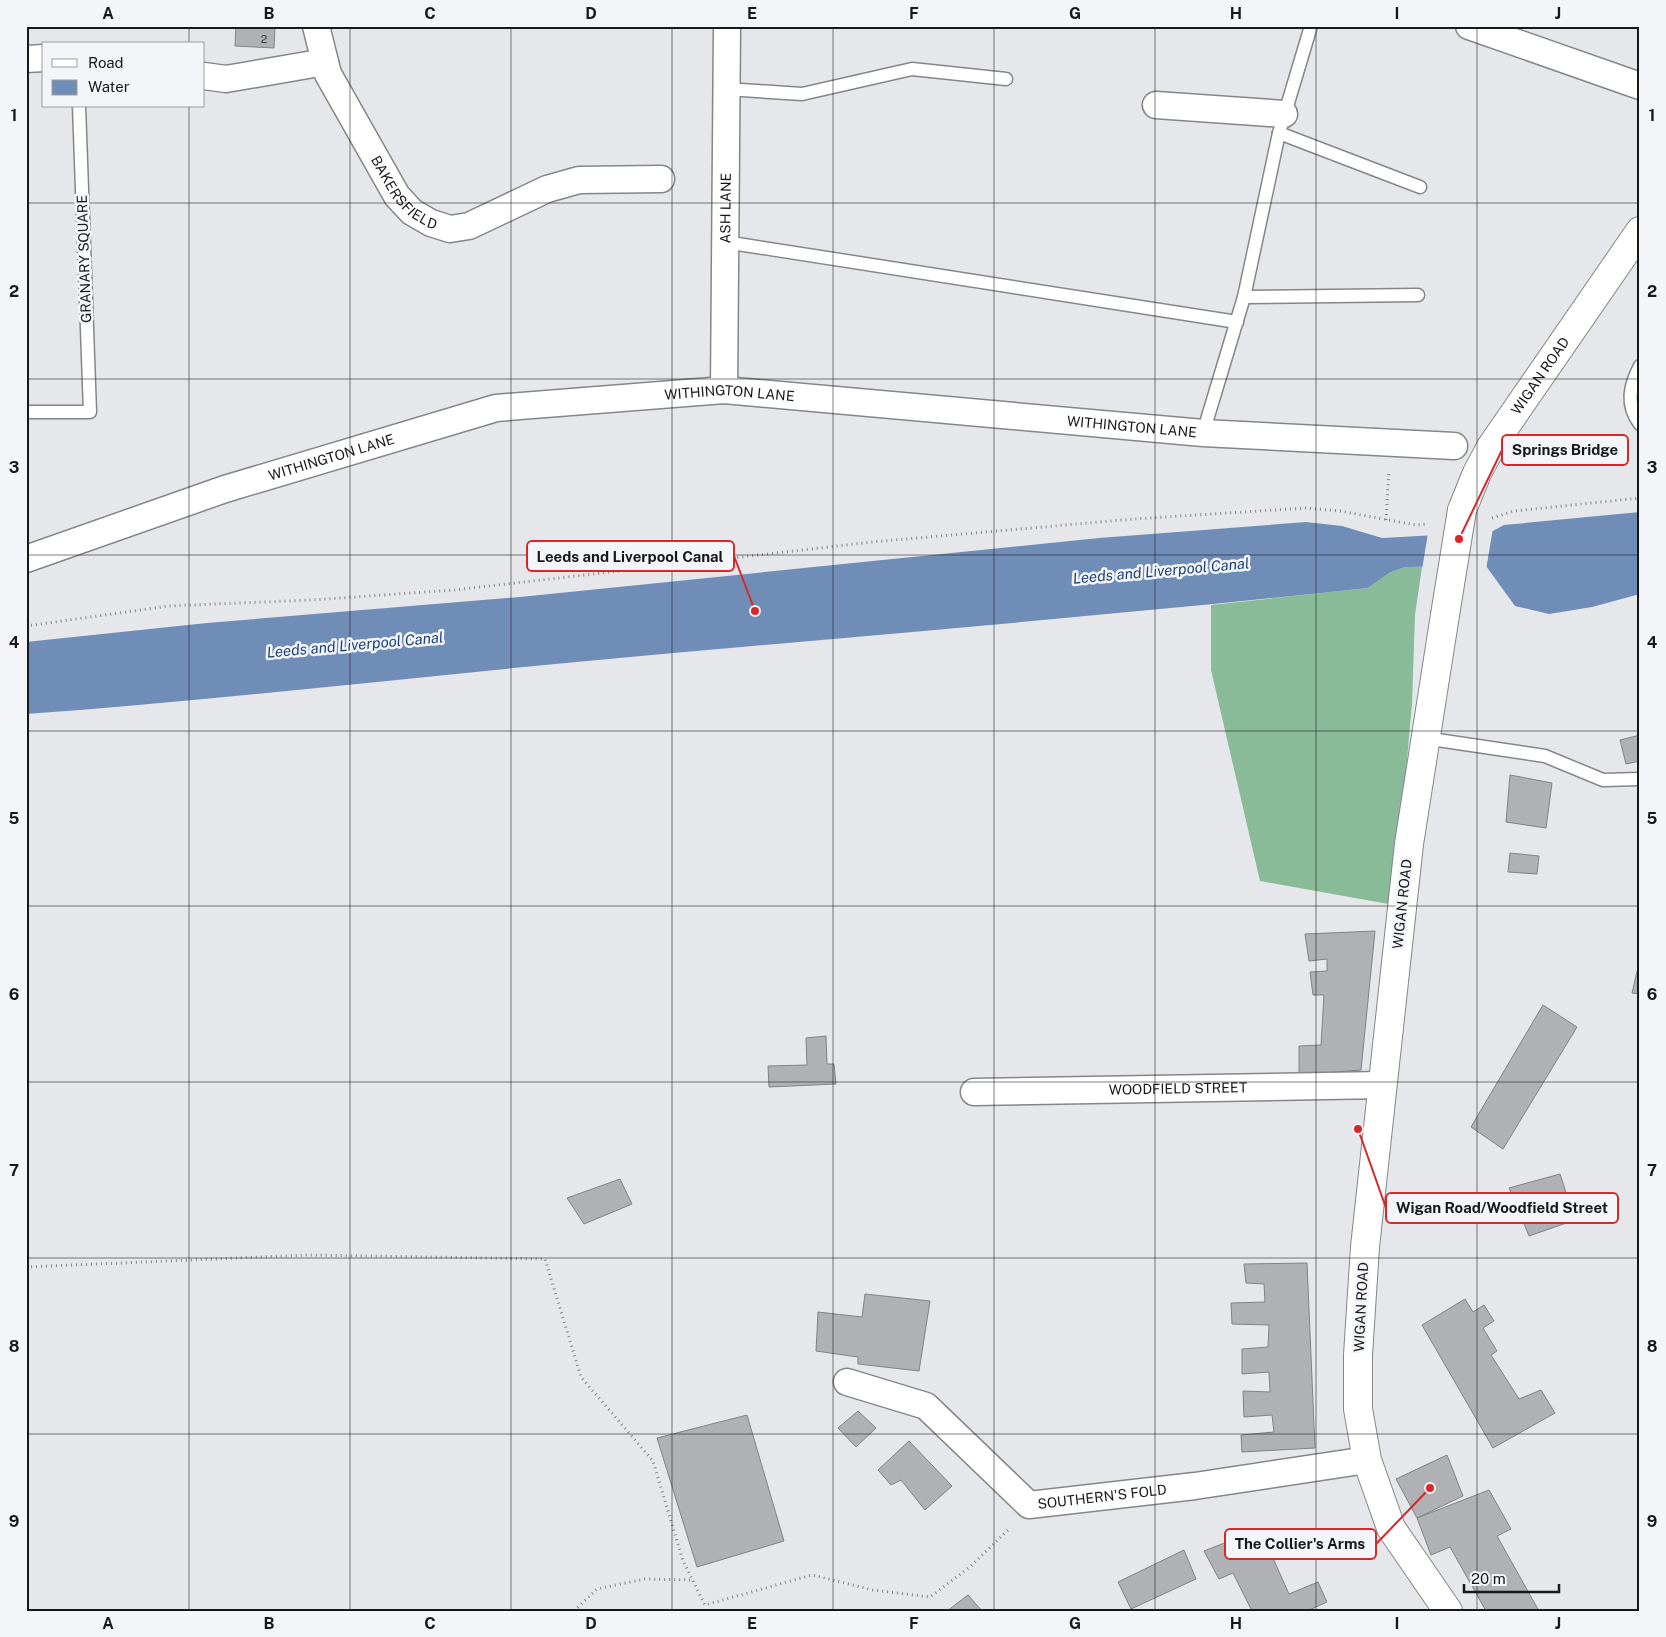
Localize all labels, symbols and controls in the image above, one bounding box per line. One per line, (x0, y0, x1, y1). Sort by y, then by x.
text: A (102, 4, 114, 23)
text: B (264, 4, 275, 23)
text: C (424, 4, 436, 23)
text: D (585, 4, 597, 23)
text: E (747, 4, 757, 23)
text: F (909, 4, 919, 23)
text: G (1069, 4, 1081, 23)
text: H (1230, 4, 1242, 23)
text: I (1395, 4, 1399, 23)
text: J (1555, 4, 1561, 23)
house number: 2 (261, 33, 268, 45)
legend (42, 42, 205, 108)
text: Road (88, 54, 124, 71)
text: Water (88, 78, 130, 95)
text: 1 (11, 106, 17, 125)
text: 1 (1649, 106, 1655, 125)
street label: BAKERSFIELD (368, 153, 439, 232)
street label: ASH LANE (717, 173, 734, 243)
street label: GRANARY SQUARE (74, 195, 94, 323)
text: 2 (9, 282, 19, 301)
text: 2 (1647, 282, 1657, 301)
street label: WIGAN ROAD (1508, 334, 1572, 417)
street label: WITHINGTON LANE (664, 382, 795, 404)
street label: WITHINGTON LANE (1066, 413, 1198, 440)
street label: WITHINGTON LANE (267, 431, 396, 484)
callout: Springs Bridge (1502, 435, 1628, 465)
text: Springs Bridge (1512, 441, 1618, 458)
text: 3 (9, 458, 19, 477)
text: 3 (1647, 458, 1657, 477)
callout: Leeds and Liverpool Canal (527, 541, 734, 571)
text: Leeds and Liverpool Canal (536, 548, 724, 565)
water label: Leeds and Liverpool Canal (1072, 554, 1250, 587)
water label: Leeds and Liverpool Canal (266, 628, 444, 661)
text: 4 (9, 633, 20, 652)
text: 4 (1647, 633, 1658, 652)
text: 5 (9, 809, 20, 828)
text: 5 (1647, 809, 1658, 828)
street label: WIGAN ROAD (1389, 858, 1415, 950)
text: 6 (9, 985, 19, 1004)
text: 6 (1647, 985, 1657, 1004)
street label: WOODFIELD STREET (1109, 1079, 1247, 1098)
text: 7 (9, 1161, 19, 1180)
text: 7 (1647, 1161, 1657, 1180)
callout: Wigan Road/Woodfield Street (1386, 1193, 1618, 1223)
text: Wigan Road/Woodfield Street (1396, 1199, 1608, 1216)
street label: WIGAN ROAD (1351, 1261, 1371, 1353)
text: 8 (9, 1337, 20, 1356)
text: 8 (1647, 1337, 1658, 1356)
street label: SOUTHERN'S FOLD (1037, 1481, 1167, 1512)
text: 9 (9, 1512, 19, 1531)
text: 9 (1647, 1512, 1657, 1531)
callout: The Collier's Arms (1225, 1529, 1376, 1559)
text: The Collier's Arms (1235, 1535, 1365, 1552)
scale bar (1464, 1562, 1558, 1594)
text: 20 m (1471, 1570, 1506, 1587)
text: A (102, 1614, 114, 1633)
text: B (264, 1614, 275, 1633)
text: C (424, 1614, 436, 1633)
text: D (585, 1614, 597, 1633)
text: E (747, 1614, 757, 1633)
text: F (909, 1614, 919, 1633)
text: G (1069, 1614, 1081, 1633)
text: H (1230, 1614, 1242, 1633)
text: I (1395, 1614, 1399, 1633)
text: J (1555, 1614, 1561, 1633)

